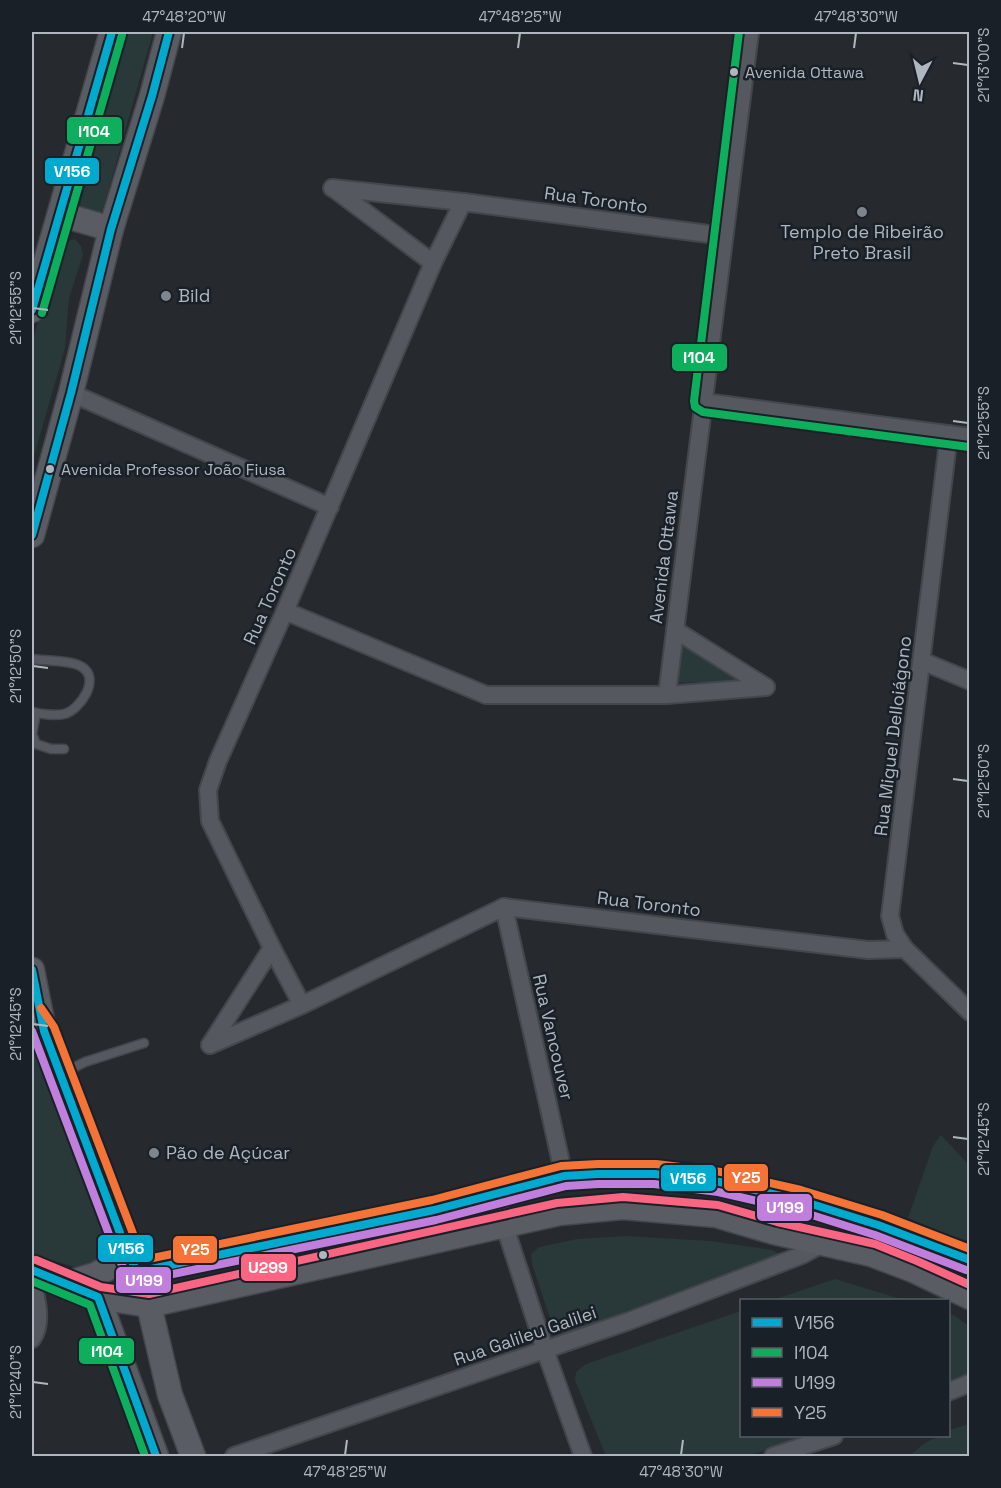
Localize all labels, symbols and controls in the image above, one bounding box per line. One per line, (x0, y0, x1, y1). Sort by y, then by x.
text: 47°48'20"W (142, 7, 226, 26)
text: 47°48'25"W (478, 7, 562, 26)
text: 47°48'30"W (814, 7, 898, 26)
text: 21°13'00"S (974, 28, 993, 102)
north arrow (890, 51, 950, 111)
place label: Avenida Ottawa (745, 62, 864, 83)
marker: Avenida Ottawa (728, 66, 740, 78)
text: N (912, 84, 925, 106)
line badge: I104 (66, 116, 123, 145)
text: I104 (78, 121, 110, 142)
line badge: V156 (44, 157, 100, 185)
text: V156 (54, 161, 90, 182)
street label: Rua Toronto (543, 181, 649, 218)
marker: Templo de Ribeirão Preto Brasil (855, 205, 869, 219)
place label: Templo de Ribeirão Preto Brasil (780, 220, 944, 264)
text: 21°12'55"S (6, 271, 25, 345)
place label: Bild (178, 284, 210, 307)
marker: Bild (159, 289, 173, 303)
line badge: I104 (671, 343, 728, 372)
text: I104 (683, 347, 715, 368)
text: 21°12'55"S (974, 386, 993, 460)
place label: Avenida Professor João Fiusa (61, 459, 286, 480)
marker: Avenida Professor João Fiusa (44, 463, 56, 475)
street label: Avenida Ottawa (644, 489, 683, 625)
street label: Rua Toronto (238, 544, 301, 648)
text: 21°12'50"S (6, 629, 25, 703)
street label: Rua Miguel Delloiágono (869, 635, 916, 837)
text: 21°12'50"S (974, 744, 993, 818)
street label: Rua Toronto (596, 886, 702, 921)
street label: Rua Vancouver (528, 972, 579, 1102)
text: 21°12'45"S (6, 987, 25, 1061)
text: 21°12'45"S (974, 1102, 993, 1176)
place label: Pão de Açúcar (166, 1141, 290, 1164)
marker: Pão de Açúcar (147, 1146, 161, 1160)
line badge: Y25 (723, 1163, 769, 1192)
line badge: V156 (660, 1164, 717, 1192)
text: Y25 (731, 1167, 761, 1188)
text: V156 (670, 1168, 706, 1189)
line badge: U199 (756, 1193, 813, 1222)
text: U199 (766, 1197, 804, 1218)
line badge: V156 (97, 1234, 154, 1263)
line badge: Y25 (172, 1235, 218, 1264)
text: V156 (108, 1238, 144, 1259)
text: Y25 (180, 1239, 210, 1260)
unlabelled marker (317, 1249, 329, 1261)
line badge: U299 (240, 1253, 297, 1282)
text: U299 (248, 1257, 288, 1278)
line badge: U199 (115, 1266, 172, 1294)
text: U199 (125, 1270, 163, 1291)
legend (740, 1299, 950, 1437)
street label: Rua Galileu Galilei (450, 1300, 599, 1371)
text: V156 (794, 1311, 834, 1334)
line badge: I104 (78, 1337, 135, 1365)
text: I104 (91, 1341, 123, 1362)
text: I104 (794, 1341, 829, 1364)
text: 21°12'40"S (6, 1345, 25, 1419)
text: U199 (794, 1371, 836, 1394)
text: Y25 (794, 1401, 827, 1424)
text: 47°48'25"W (303, 1462, 387, 1481)
text: 47°48'30"W (639, 1462, 723, 1481)

